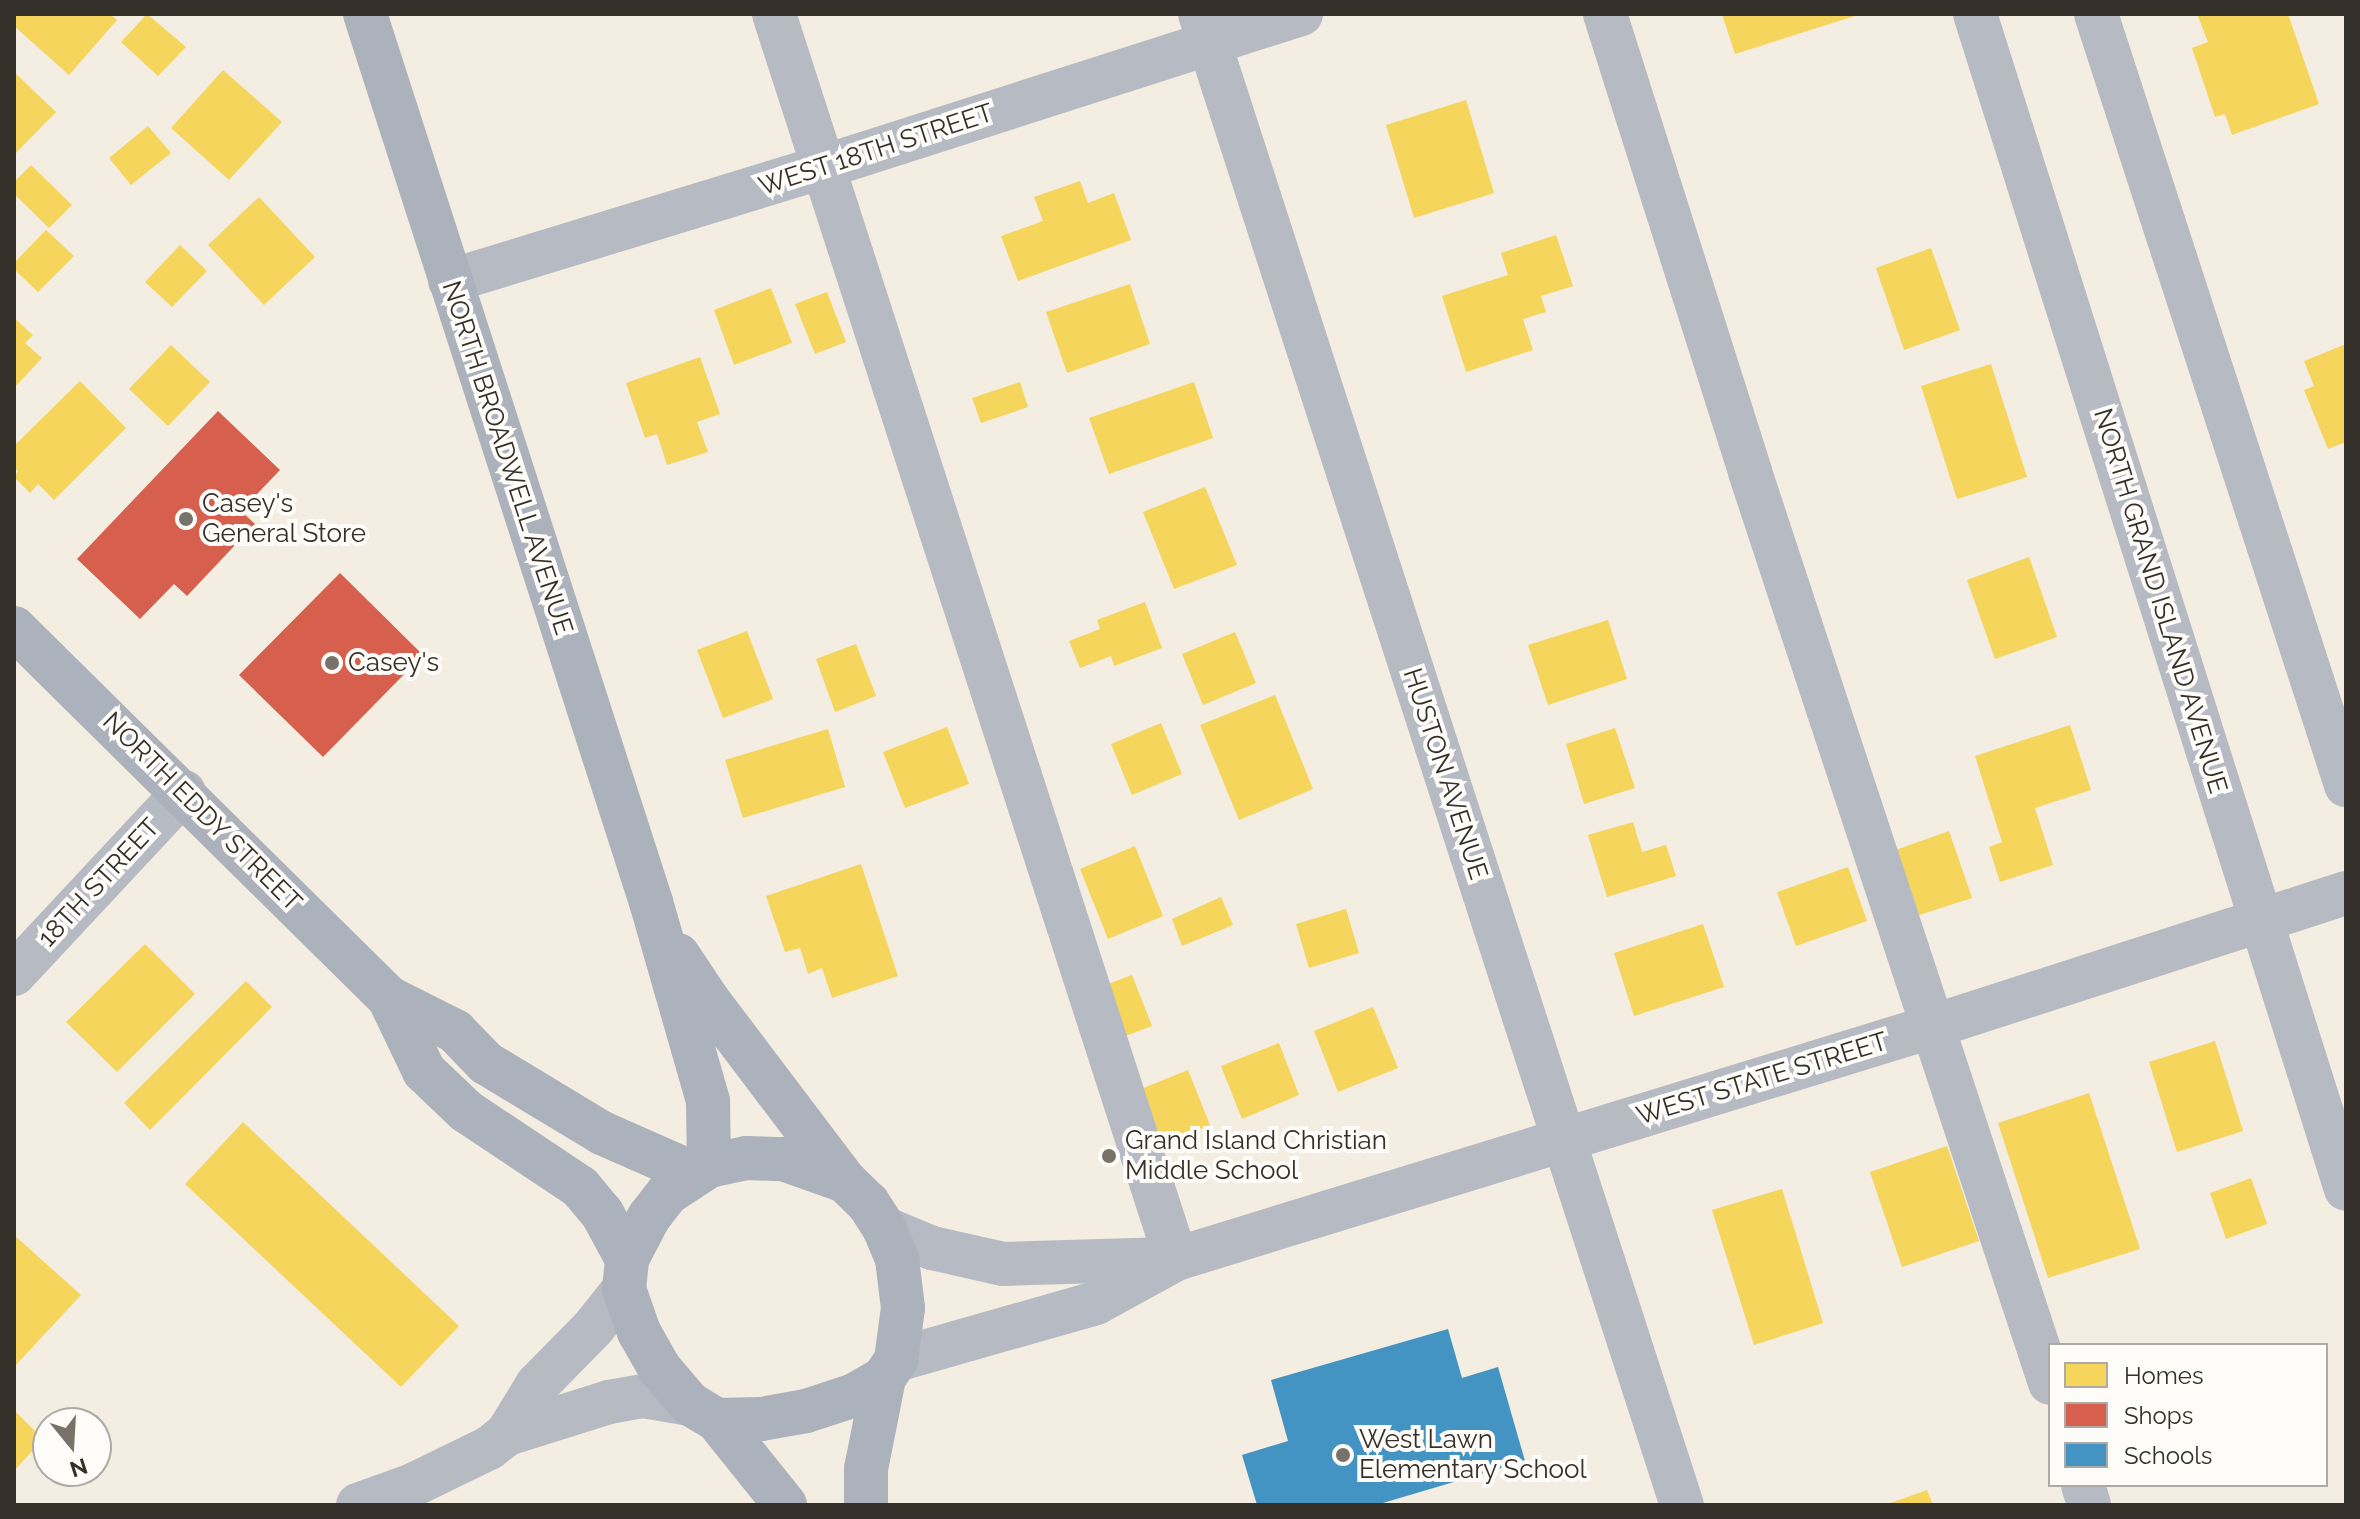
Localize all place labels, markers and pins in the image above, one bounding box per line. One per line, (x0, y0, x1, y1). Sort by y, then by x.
place label: Casey's General Store (202, 488, 367, 550)
marker: Casey's General Store (177, 510, 195, 528)
place label: Casey's (348, 647, 439, 679)
marker: Casey's (323, 654, 341, 672)
place label: Grand Island Christian Middle School (1125, 1125, 1387, 1186)
marker: Grand Island Christian Middle School (1100, 1147, 1118, 1165)
place label: West Lawn Elementary School (1359, 1424, 1587, 1486)
marker: West Lawn Elementary School (1334, 1446, 1352, 1464)

